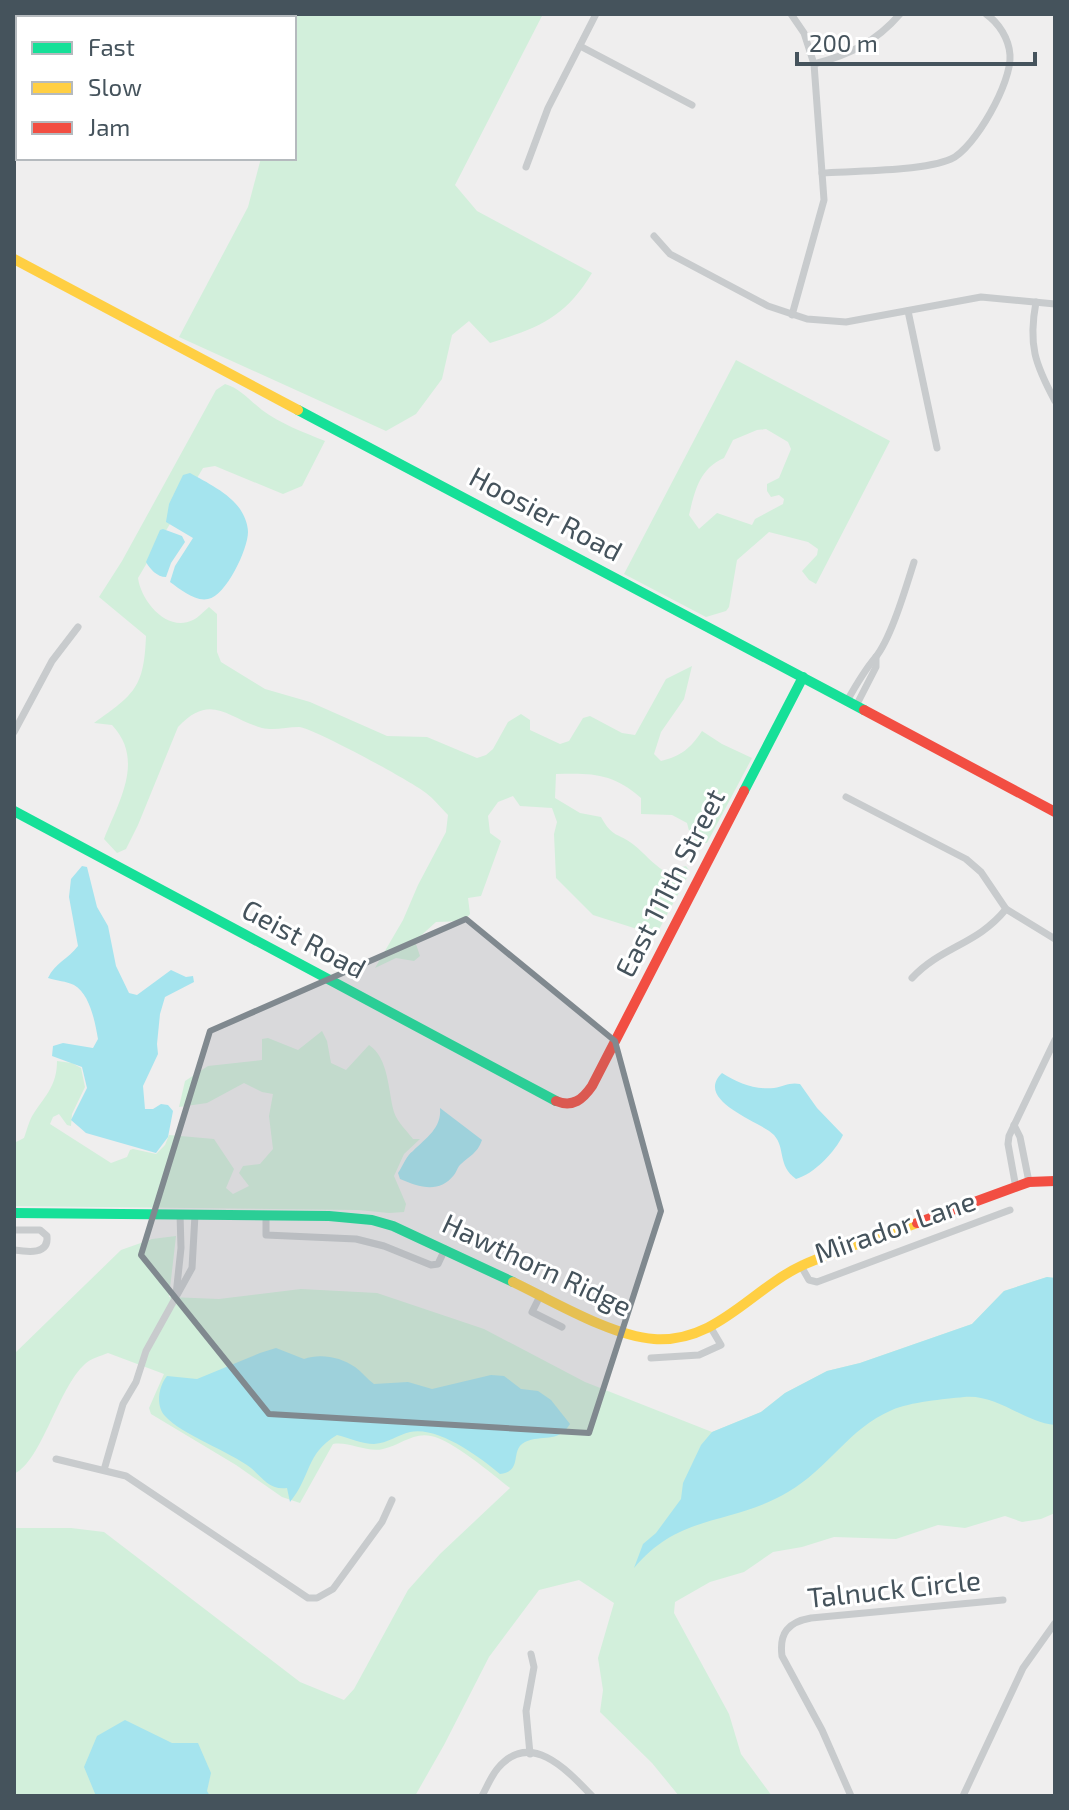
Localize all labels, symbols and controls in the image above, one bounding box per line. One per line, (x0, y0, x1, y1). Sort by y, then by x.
legend (16, 16, 296, 160)
scale bar (797, 16, 1035, 66)
text: 200 m (809, 28, 878, 57)
text: Fast (88, 32, 135, 61)
text: Slow (88, 72, 142, 101)
text: Jam (88, 112, 130, 141)
street label: Hoosier Road (464, 459, 629, 568)
street label: East 111th Street (607, 783, 731, 982)
street label: Geist Road (237, 891, 372, 985)
street label: Mirador Lane (810, 1183, 980, 1269)
street label: Hawthorn Ridge (438, 1205, 637, 1323)
street label: Talnuck Circle (805, 1562, 982, 1614)

